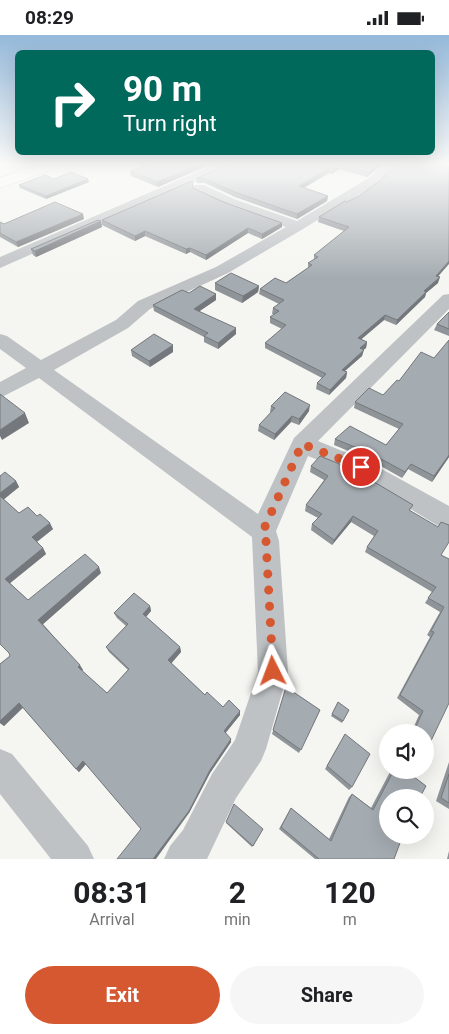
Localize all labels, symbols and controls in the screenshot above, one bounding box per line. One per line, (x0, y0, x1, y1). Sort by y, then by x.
text: 08:29 (25, 6, 74, 29)
text: 90 m (123, 69, 202, 110)
icon: right (40, 70, 105, 135)
text: Turn right (123, 111, 217, 136)
pin (340, 446, 382, 488)
icon: arrive (347, 453, 375, 481)
position arrow (246, 644, 298, 696)
map controls (379, 724, 434, 844)
button: sound (379, 724, 434, 779)
button: search (379, 789, 434, 844)
text: 08:31 (73, 875, 151, 910)
text: 2 (229, 875, 246, 910)
text: 120 (324, 875, 376, 910)
text: Arrival (89, 910, 135, 929)
text: min (224, 910, 251, 929)
text: m (343, 910, 357, 929)
button: Exit (25, 966, 220, 1024)
button: Share (230, 966, 424, 1024)

